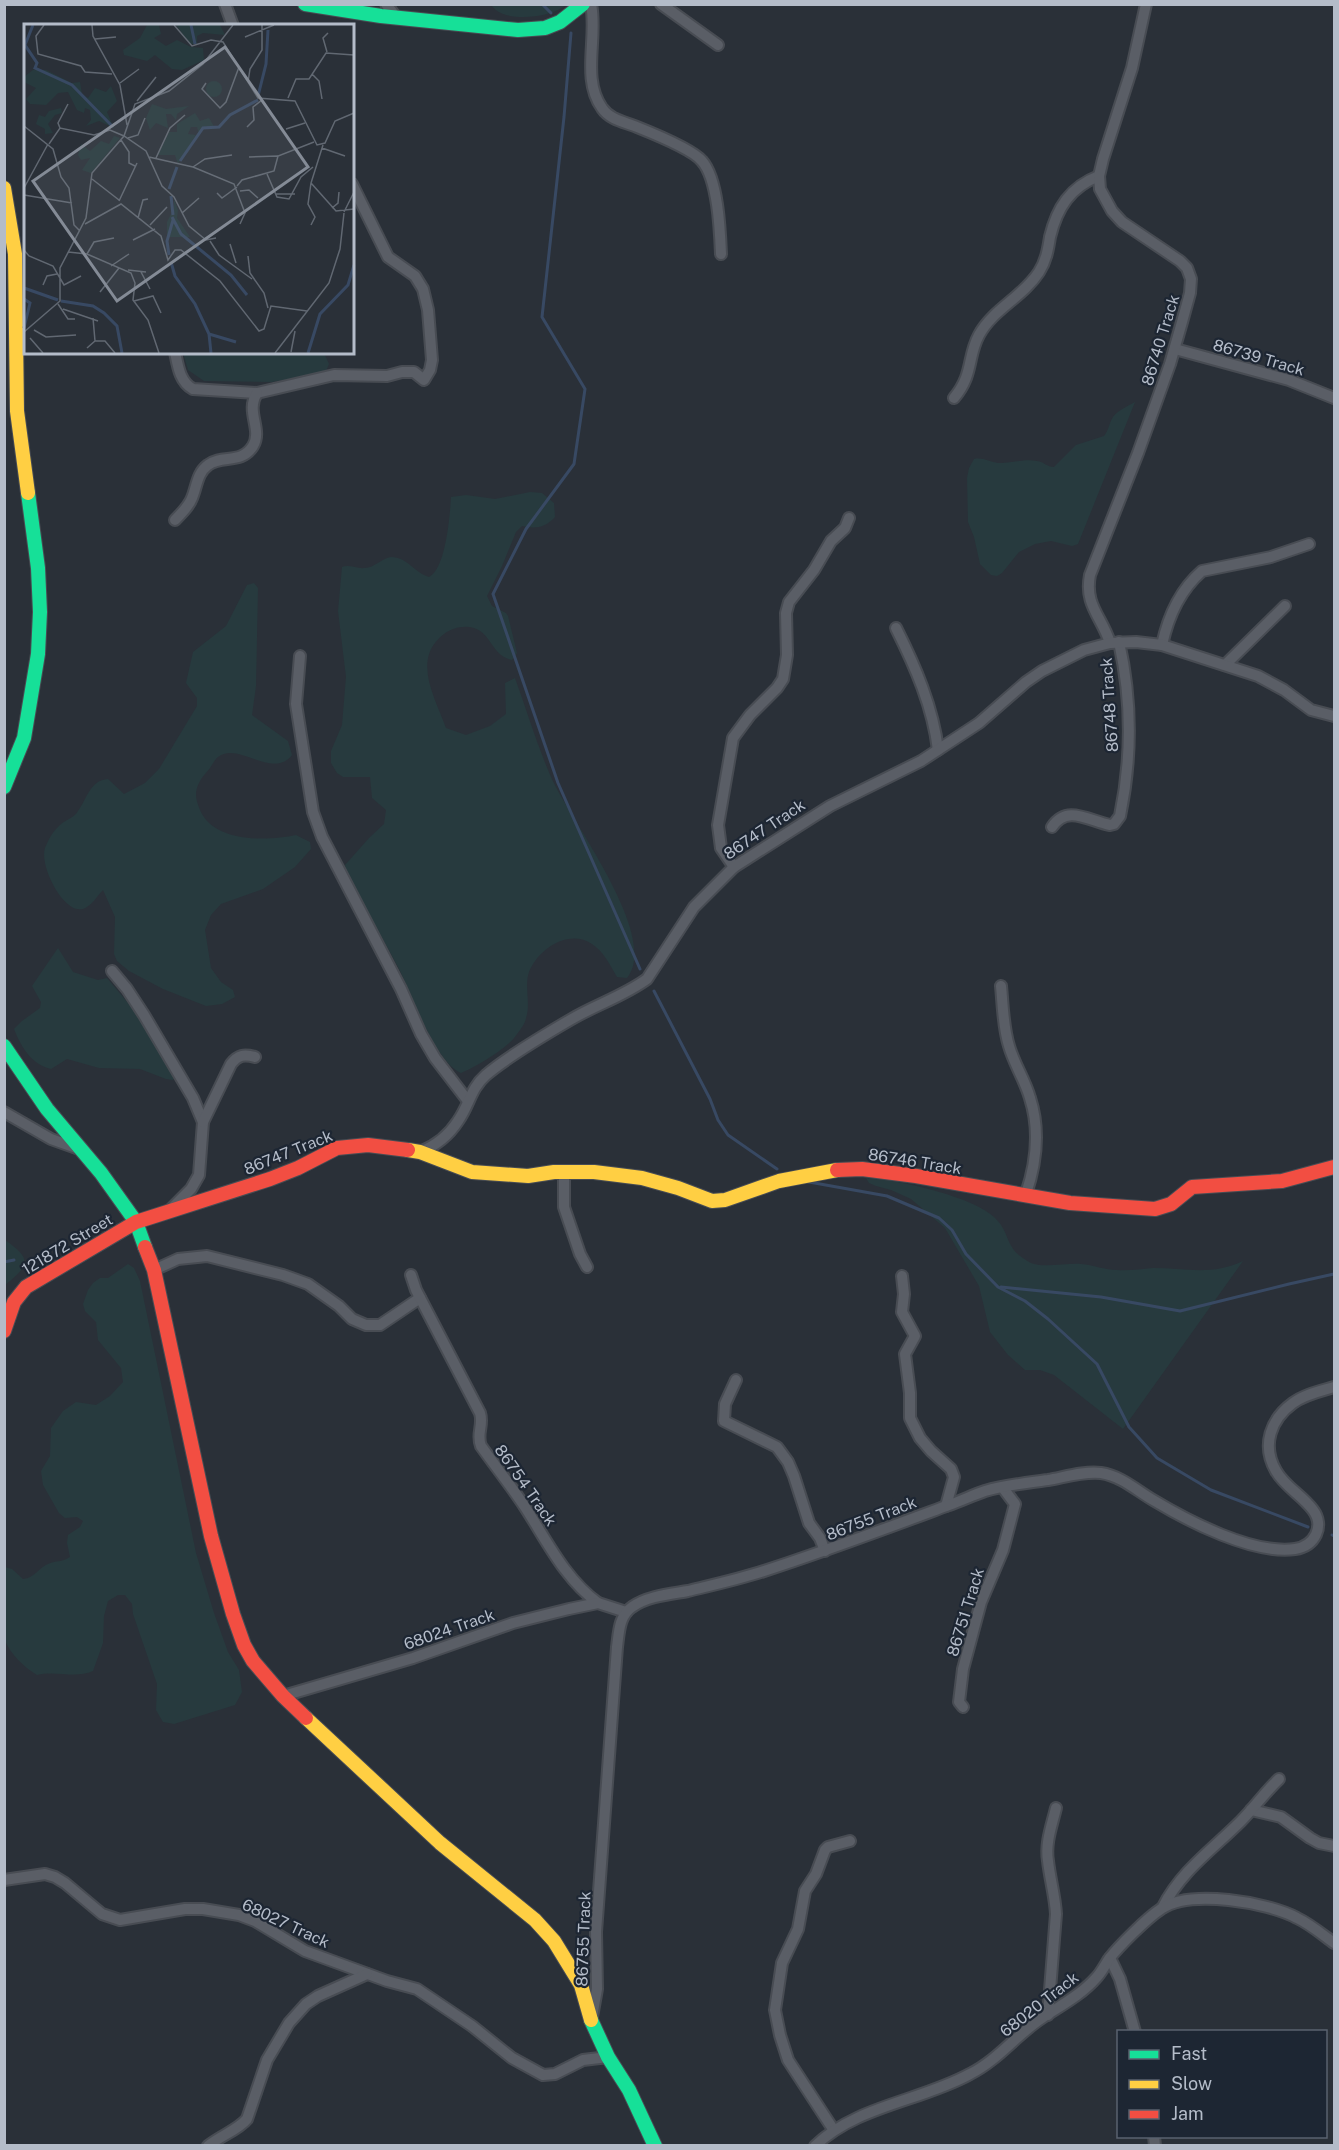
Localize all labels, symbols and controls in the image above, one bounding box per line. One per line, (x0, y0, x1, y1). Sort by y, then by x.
inset map (24, 24, 354, 354)
street label: 86740 Track (1138, 292, 1183, 388)
street label: 86739 Track (1211, 335, 1307, 380)
street label: 86748 Track (1097, 657, 1122, 753)
street label: 86747 Track (720, 795, 809, 864)
street label: 86747 Track (241, 1126, 335, 1179)
street label: 86746 Track (867, 1145, 963, 1178)
street label: 121872 Street (18, 1210, 116, 1279)
street label: 86754 Track (491, 1441, 561, 1530)
street label: 86755 Track (823, 1493, 919, 1544)
street label: 86751 Track (943, 1566, 988, 1659)
street label: 68024 Track (401, 1605, 497, 1654)
street label: 86755 Track (572, 1891, 595, 1987)
street label: 68027 Track (239, 1895, 333, 1952)
street label: 68020 Track (996, 1968, 1082, 2041)
legend (1117, 2030, 1327, 2138)
text: Fast (1171, 2043, 1207, 2064)
text: Slow (1171, 2073, 1212, 2094)
text: Jam (1171, 2103, 1204, 2124)

